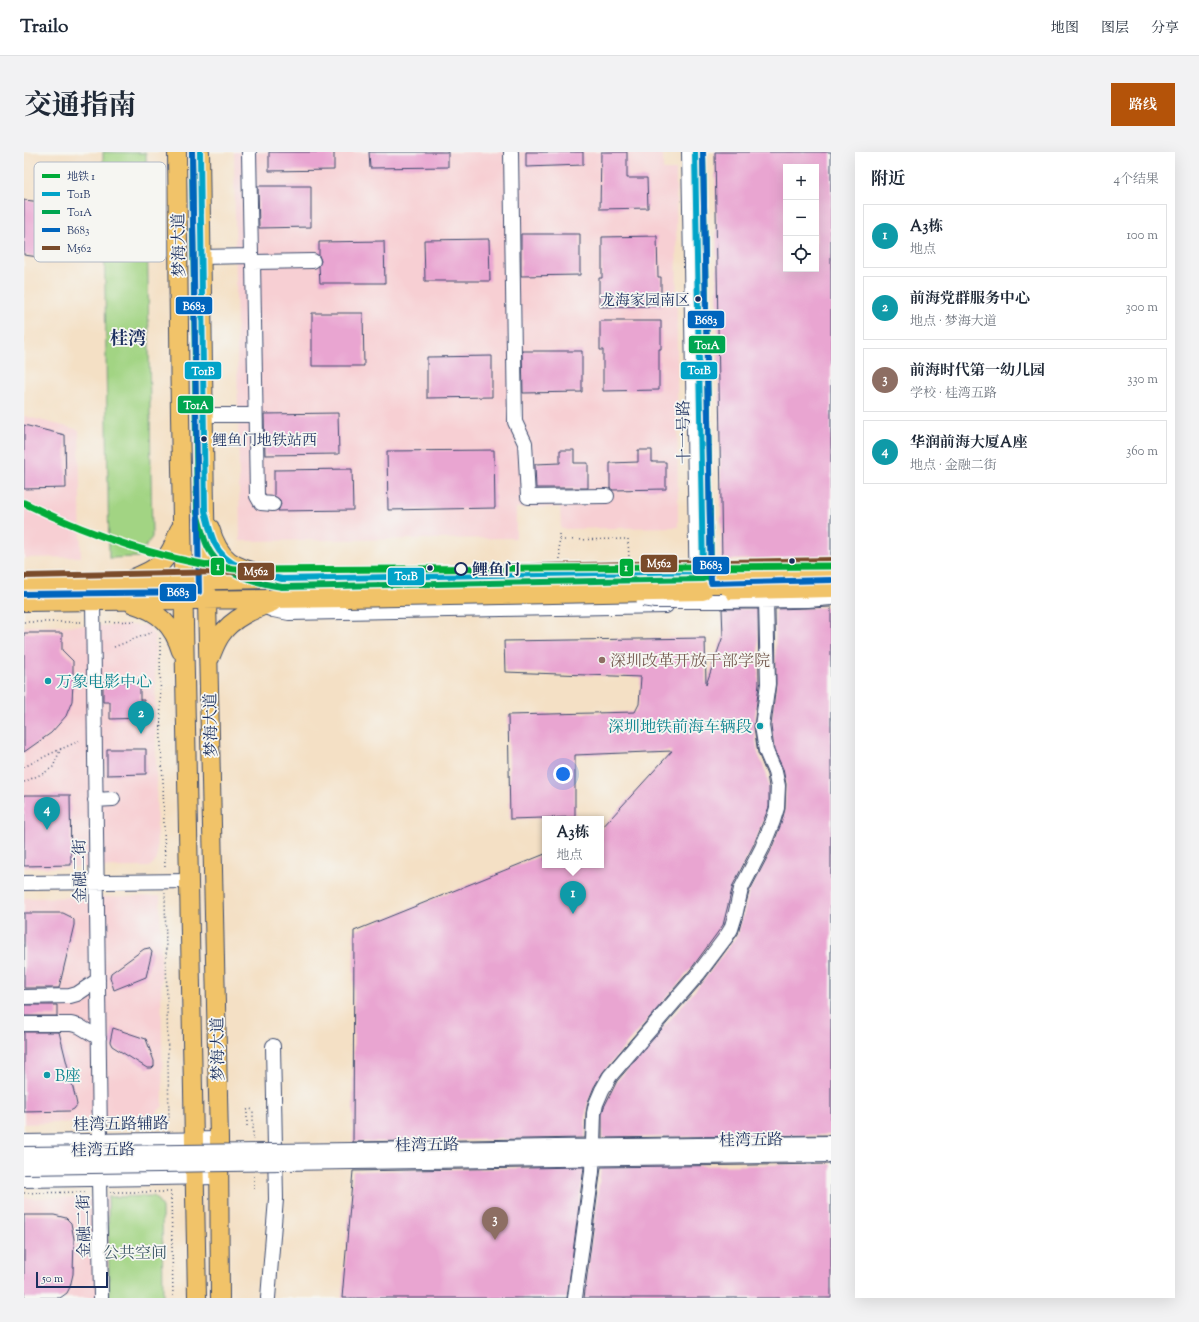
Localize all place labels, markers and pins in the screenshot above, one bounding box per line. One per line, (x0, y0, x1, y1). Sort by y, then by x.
place label: 龙海家园南区 (600, 291, 690, 312)
marker: 龙海家园南区 (693, 294, 703, 304)
place label: 鲤鱼门地铁站西 (212, 431, 317, 452)
marker: 鲤鱼门地铁站西 (199, 434, 209, 444)
unlabelled marker (787, 556, 797, 566)
place label: 鲤鱼门 (472, 560, 520, 583)
marker: 鲤鱼门 (454, 562, 468, 576)
unlabelled marker (425, 563, 435, 573)
place label: 深圳改革开放干部学院 (610, 651, 770, 674)
marker: 深圳改革开放干部学院 (597, 655, 607, 665)
place label: 万象电影中心 (56, 672, 152, 695)
marker: 万象电影中心 (43, 676, 53, 686)
pin: 2 (128, 701, 154, 734)
place label: 深圳地铁前海车辆段 (608, 717, 752, 740)
marker: 深圳地铁前海车辆段 (755, 721, 765, 731)
pin: 4 (34, 797, 60, 830)
pin: 1 (560, 881, 586, 914)
place label: B座 (55, 1066, 81, 1089)
marker: B座 (42, 1070, 52, 1080)
pin: 3 (482, 1207, 508, 1240)

